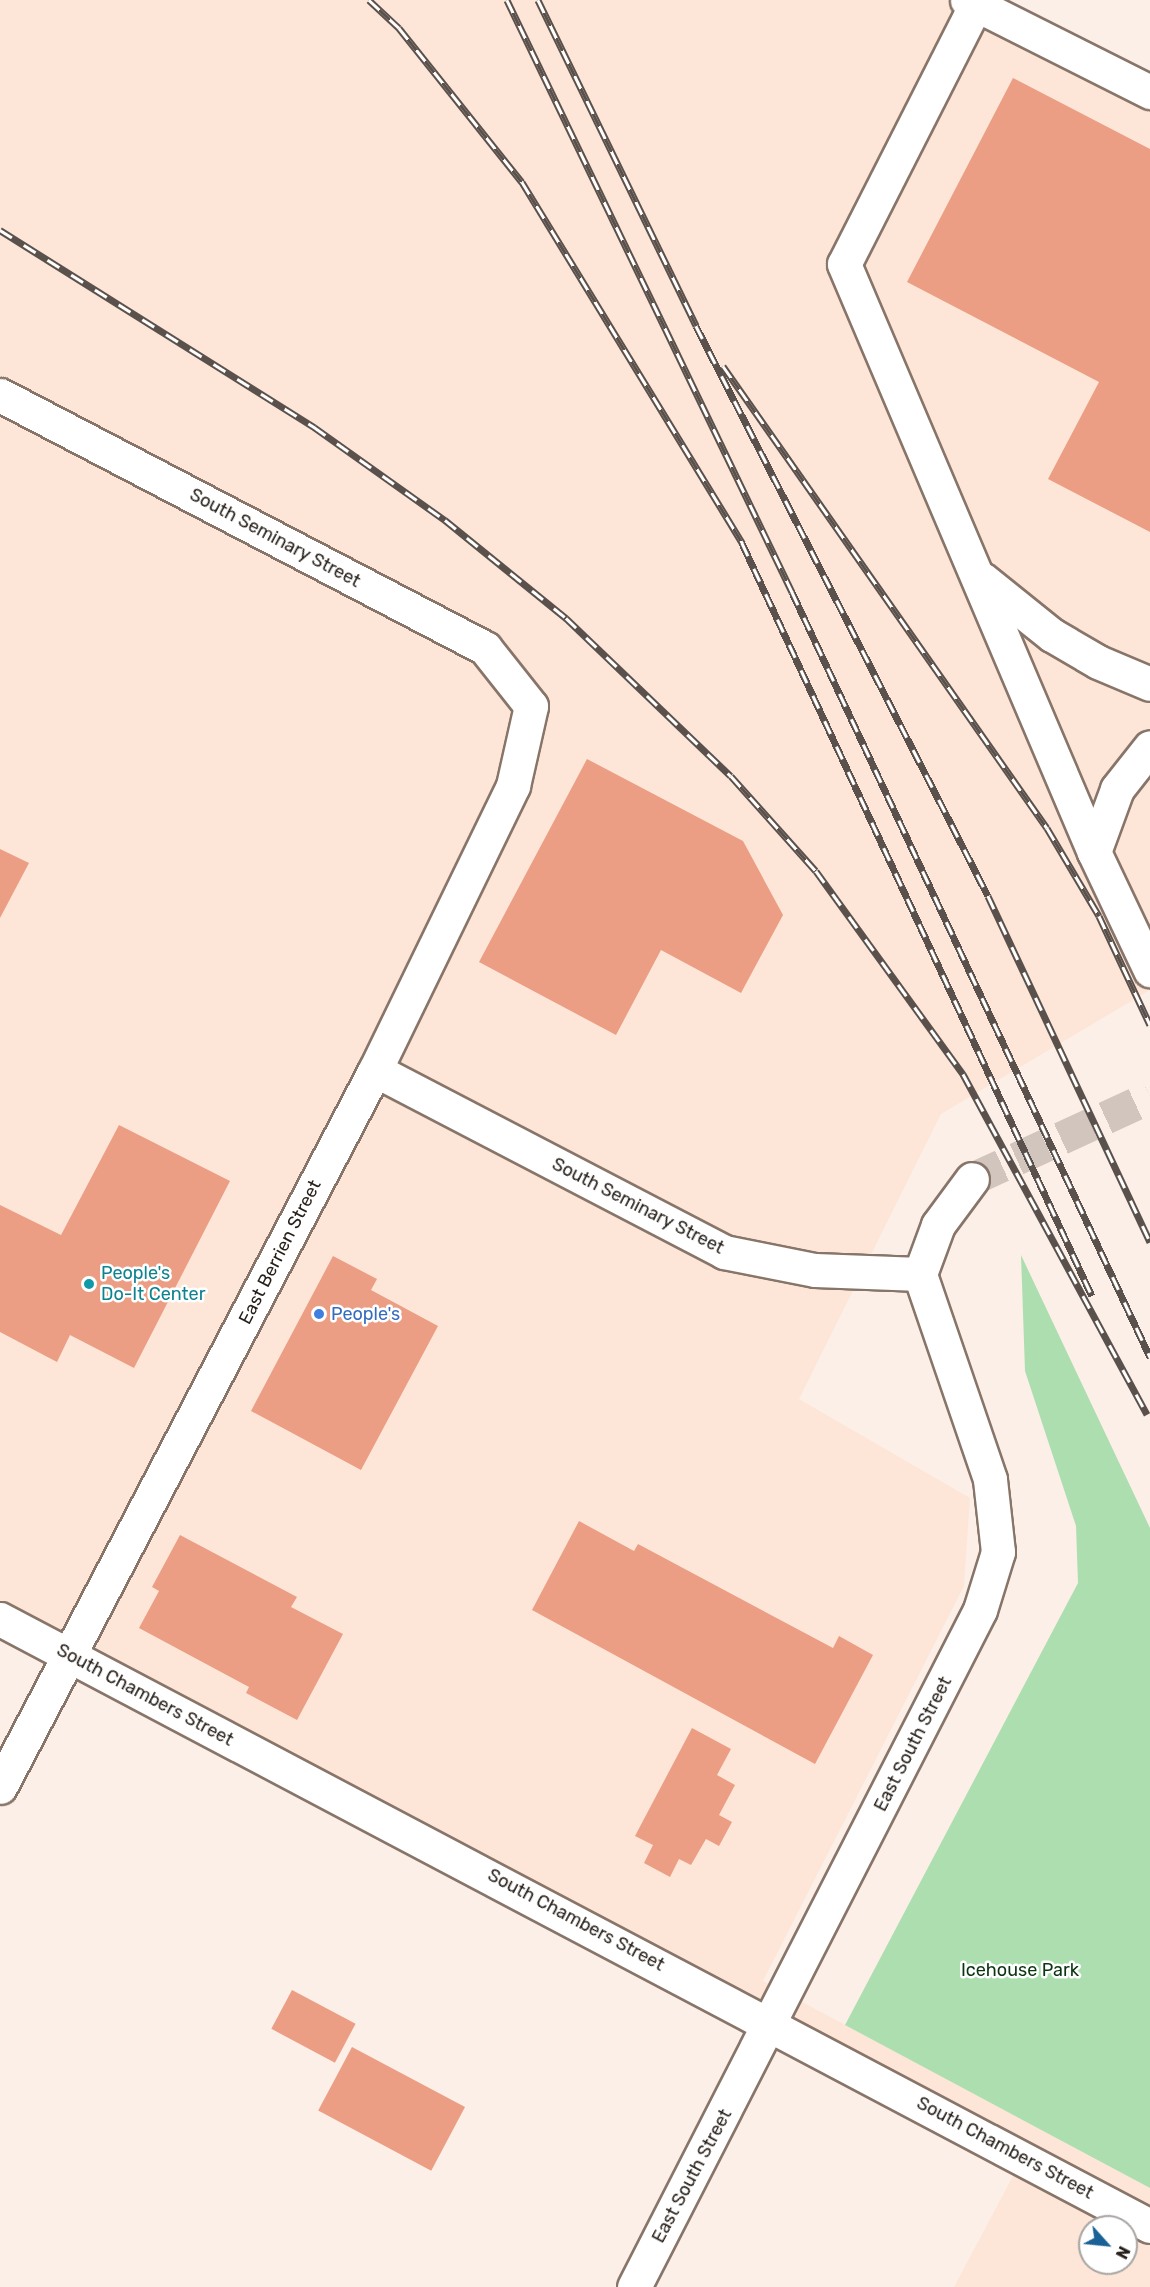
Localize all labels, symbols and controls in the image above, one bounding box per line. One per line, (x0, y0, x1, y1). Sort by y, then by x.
street label: South Seminary Street (186, 484, 364, 592)
street label: South Seminary Street (548, 1153, 728, 1259)
street label: East Berrien Street (234, 1176, 326, 1328)
place label: People's Do-It Center (101, 1263, 205, 1306)
marker: People's Do-It Center (82, 1277, 96, 1291)
place label: People's (331, 1303, 400, 1325)
marker: People's (312, 1307, 326, 1321)
street label: South Chambers Street (53, 1639, 237, 1751)
street label: East South Street (870, 1673, 956, 1815)
street label: South Chambers Street (484, 1864, 668, 1976)
park label: Icehouse Park (961, 1959, 1079, 1981)
street label: South Chambers Street (913, 2092, 1097, 2204)
street label: East South Street (648, 2105, 736, 2247)
north arrow (1078, 2215, 1138, 2275)
text: N (1112, 2243, 1134, 2262)

